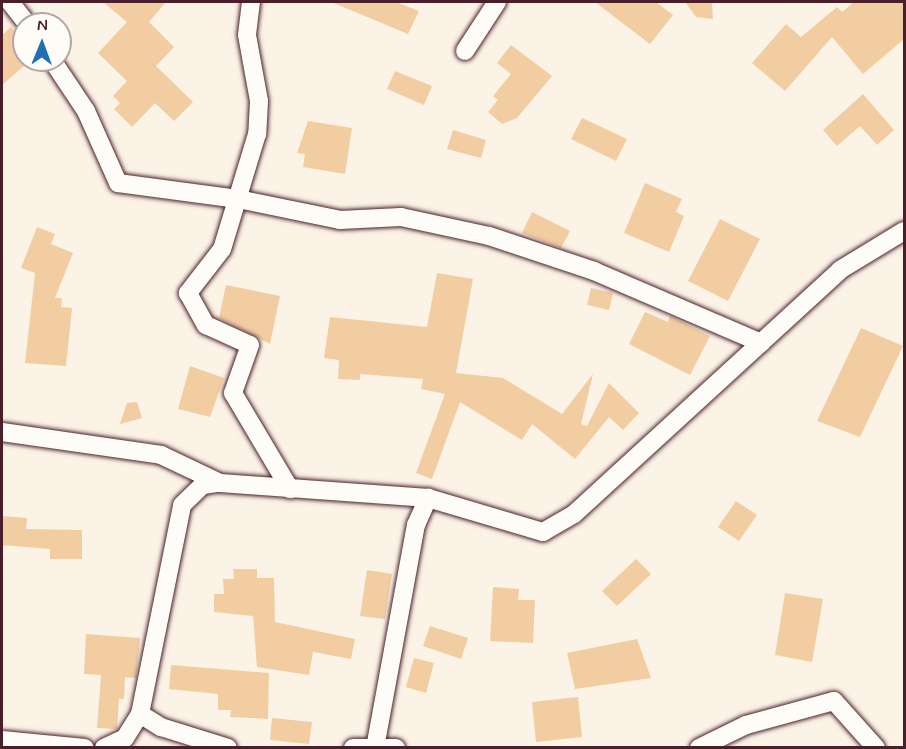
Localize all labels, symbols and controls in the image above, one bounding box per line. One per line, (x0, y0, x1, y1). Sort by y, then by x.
north arrow (12, 12, 72, 72)
text: N (37, 15, 48, 36)

